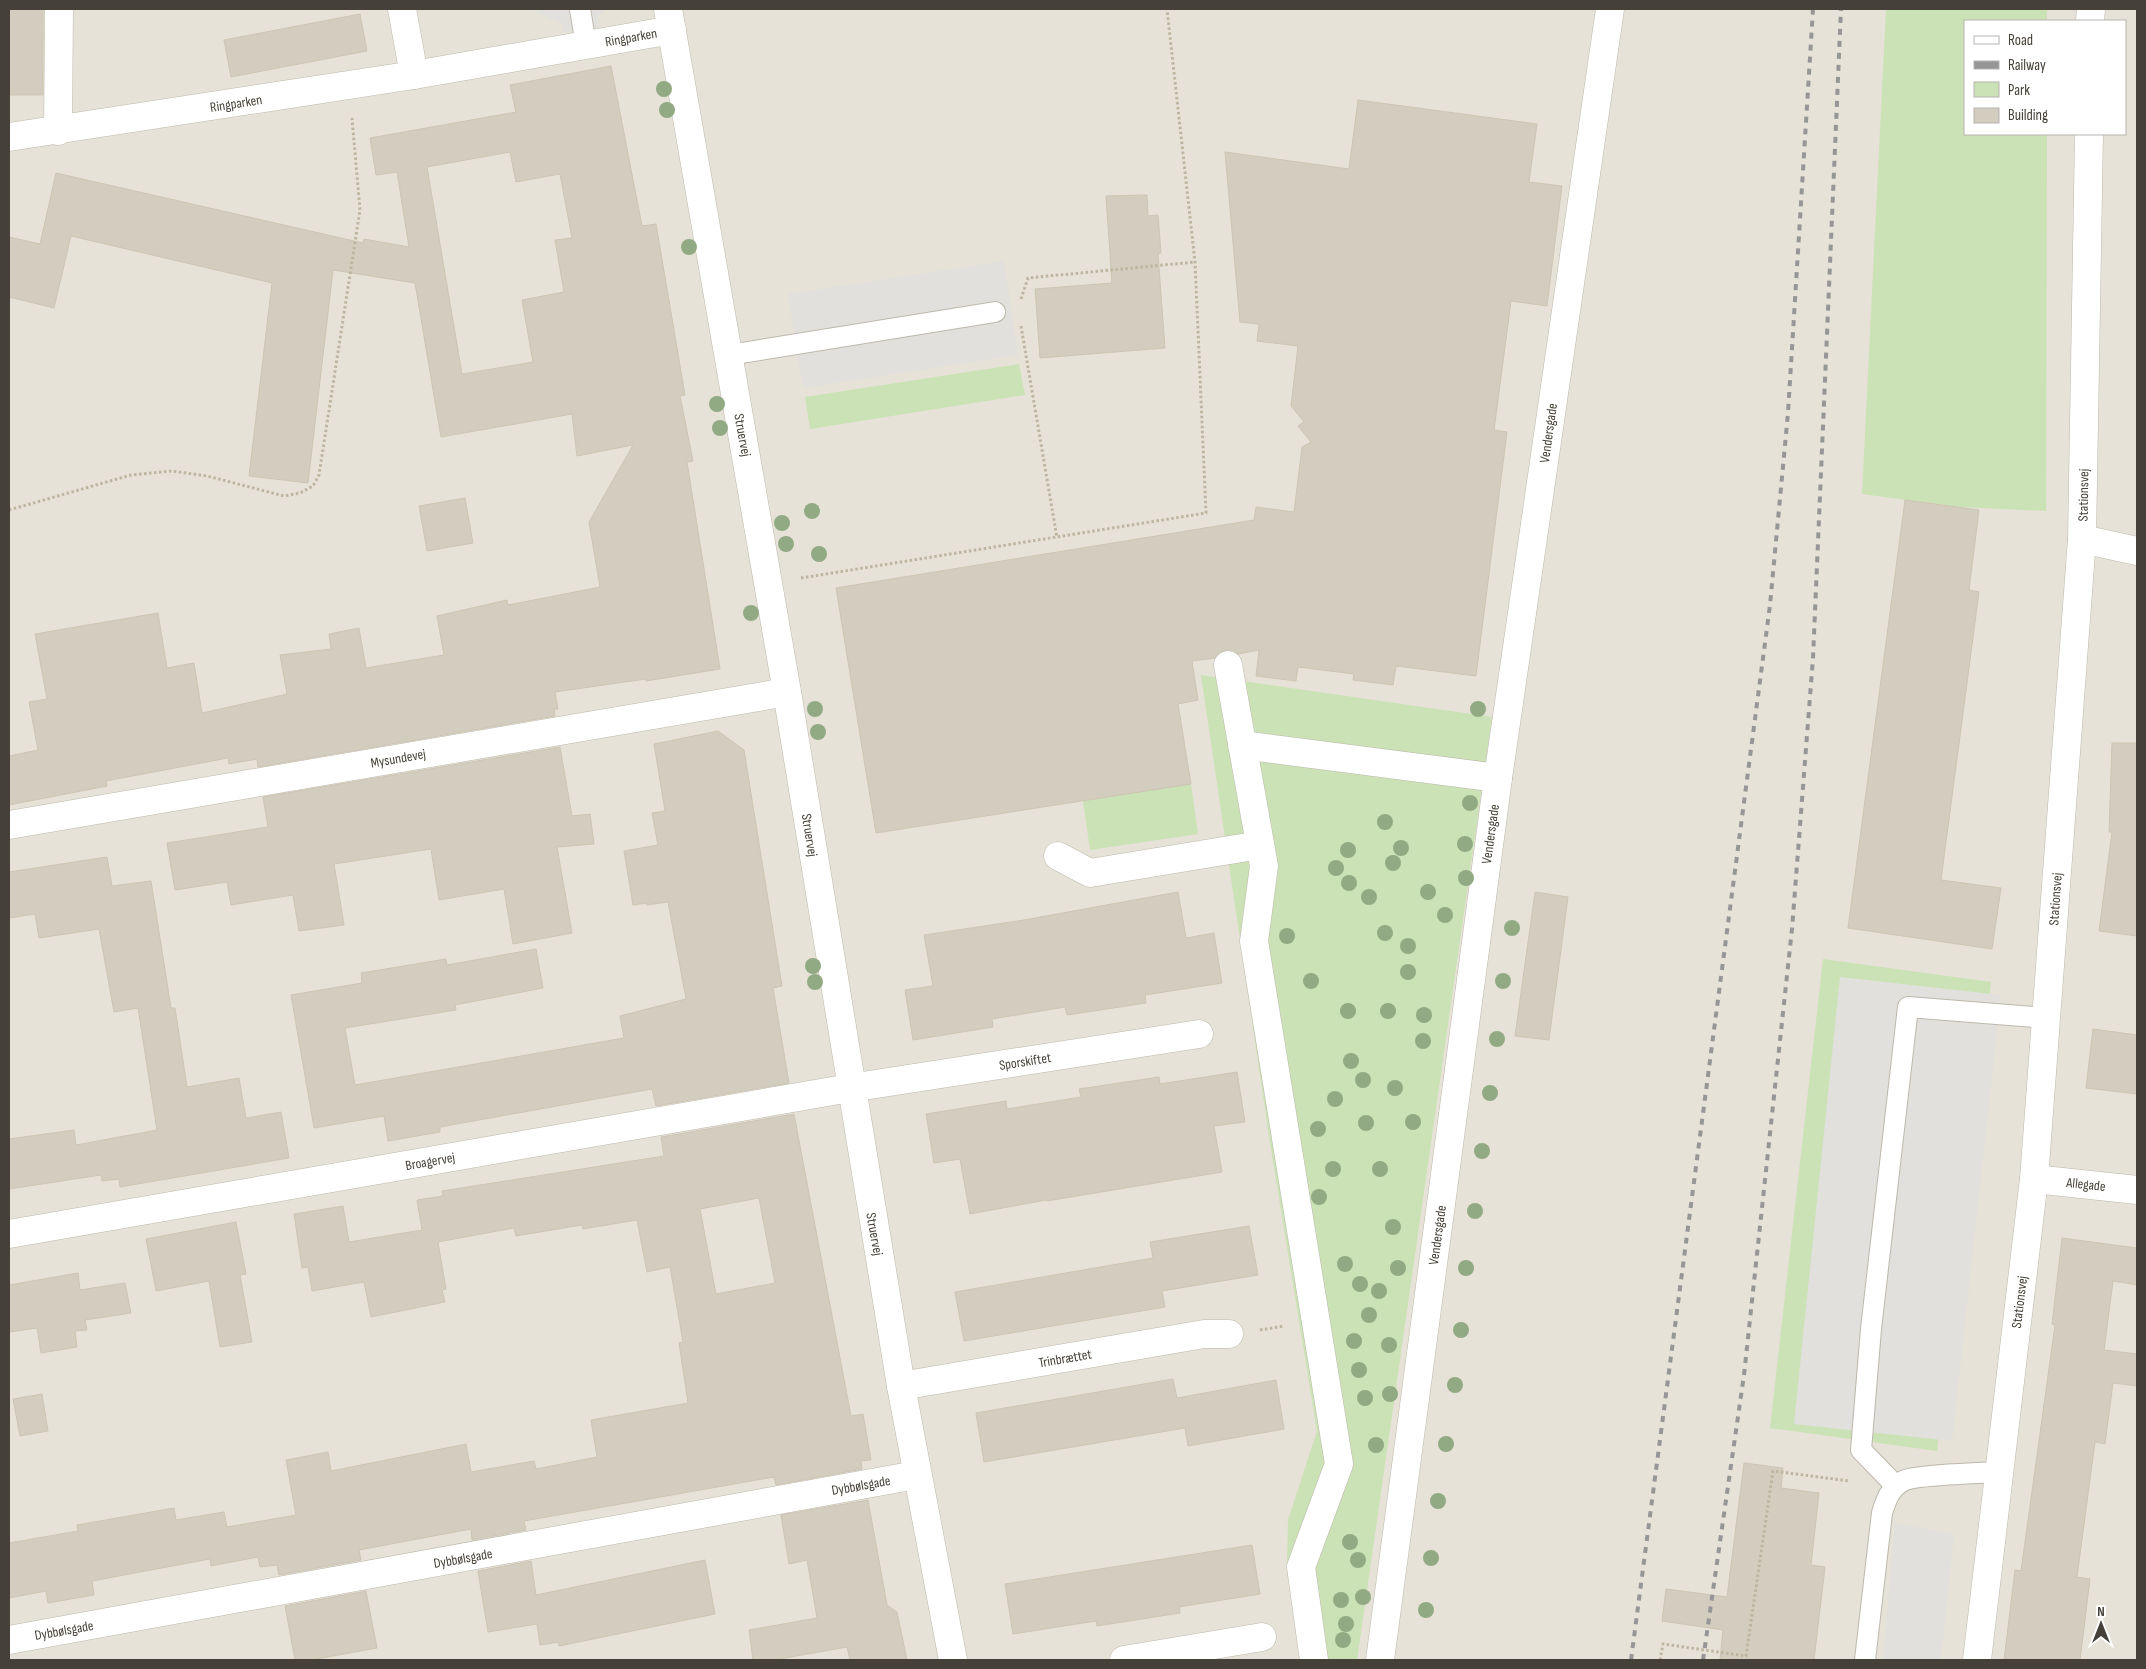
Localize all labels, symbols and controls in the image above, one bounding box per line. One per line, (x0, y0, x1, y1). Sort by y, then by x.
legend (1964, 20, 2126, 135)
street label: Ringparken (604, 25, 658, 50)
text: Road (2008, 31, 2033, 50)
text: Railway (2008, 56, 2046, 75)
text: Park (2008, 81, 2030, 100)
street label: Ringparken (209, 91, 263, 116)
text: Building (2008, 106, 2048, 125)
street label: Vendersgade (1536, 402, 1561, 464)
street label: Struervej (730, 412, 755, 458)
street label: Stationsvej (2075, 469, 2092, 521)
street label: Mysundevej (369, 745, 427, 772)
street label: Vendersgade (1478, 803, 1503, 865)
street label: Struervej (798, 812, 821, 858)
street label: Stationsvej (2045, 872, 2066, 926)
street label: Sporskiftet (998, 1049, 1052, 1074)
street label: Broagervej (404, 1149, 456, 1174)
street label: Allegade (2065, 1174, 2106, 1195)
street label: Vendersgade (1425, 1204, 1450, 1266)
street label: Struervej (862, 1211, 887, 1257)
street label: Stationsvej (2008, 1275, 2031, 1329)
street label: Trinbrættet (1037, 1345, 1093, 1372)
street label: Dybbølsgade (830, 1472, 892, 1499)
street label: Dybbølsgade (432, 1545, 494, 1572)
north arrow (2076, 1599, 2126, 1649)
text: N (2097, 1603, 2105, 1620)
street label: Dybbølsgade (33, 1617, 95, 1644)

